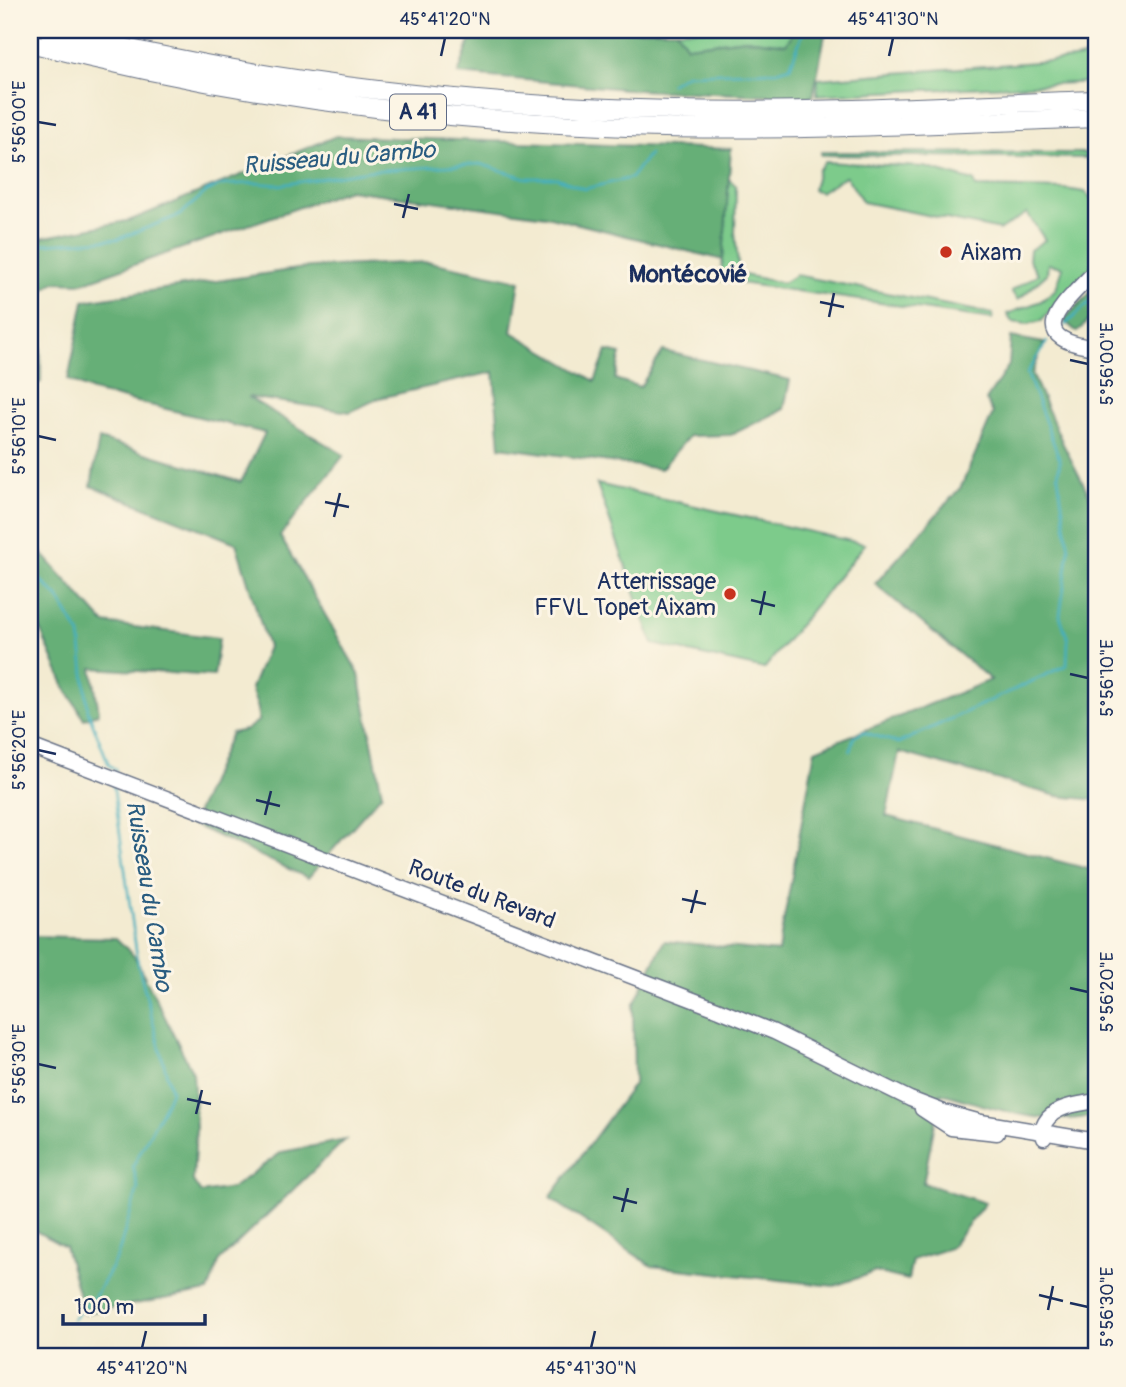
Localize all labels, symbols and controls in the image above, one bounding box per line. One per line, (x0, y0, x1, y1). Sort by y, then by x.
text: 45°41'20"N (400, 8, 490, 31)
text: 45°41'30"N (848, 8, 938, 31)
text: 5°56'00"E (8, 81, 31, 163)
road number: A 41 (390, 94, 446, 130)
water label: Ruisseau du Cambo (242, 135, 438, 181)
place label: Aixam (960, 238, 1022, 267)
marker: Aixam (938, 244, 954, 260)
district label: Montécovié (629, 260, 748, 289)
text: 5°56'00"E (1096, 323, 1119, 405)
text: 5°56'10"E (8, 397, 31, 475)
place label: Atterrissage FFVL Topet Aixam (534, 567, 717, 622)
marker: Atterrissage FFVL Topet Aixam (722, 586, 738, 602)
text: 5°56'10"E (1096, 639, 1119, 717)
text: 5°56'20"E (8, 710, 31, 790)
water label: Ruisseau du Cambo (120, 799, 179, 995)
street label: Route du Revard (404, 853, 560, 935)
text: 5°56'20"E (1096, 952, 1119, 1032)
text: 5°56'30"E (8, 1024, 31, 1104)
text: 5°56'30"E (1096, 1267, 1119, 1347)
scale bar (63, 1282, 205, 1326)
text: 100 m (74, 1294, 134, 1321)
text: 45°41'20"N (97, 1357, 187, 1380)
text: 45°41'30"N (546, 1357, 636, 1380)

